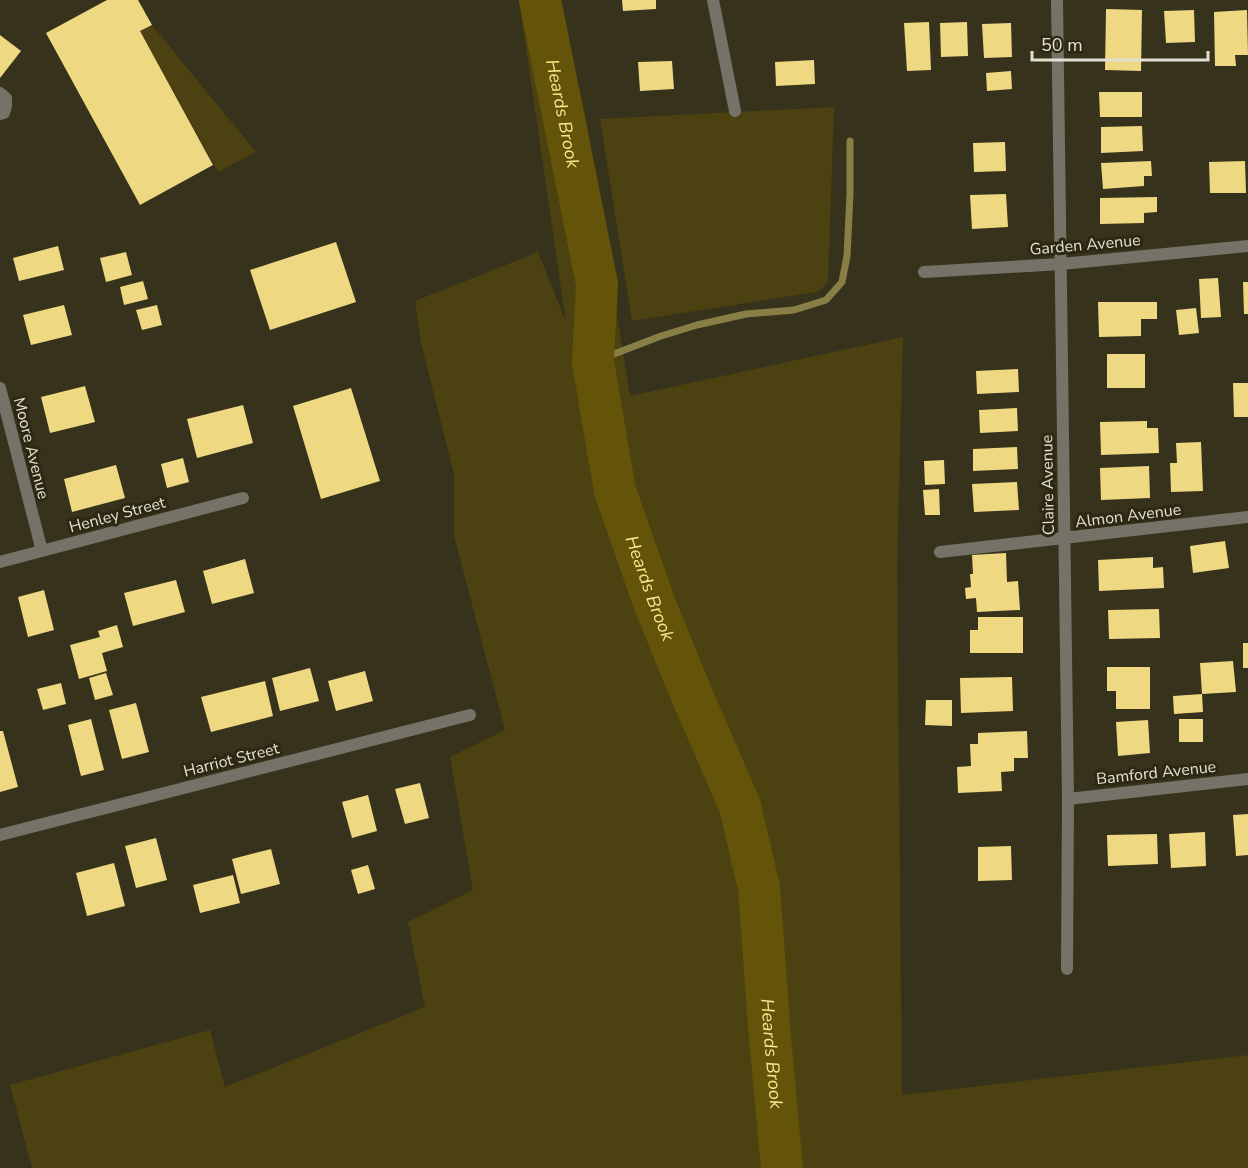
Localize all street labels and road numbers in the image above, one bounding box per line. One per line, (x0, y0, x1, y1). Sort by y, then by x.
street label: Garden Avenue (1029, 229, 1141, 261)
street label: Moore Avenue (8, 395, 54, 501)
street label: Claire Avenue (1036, 435, 1060, 535)
street label: Henley Street (67, 491, 168, 538)
street label: Almon Avenue (1074, 499, 1182, 533)
street label: Harriot Street (181, 737, 282, 782)
street label: Bamford Avenue (1095, 756, 1217, 790)

